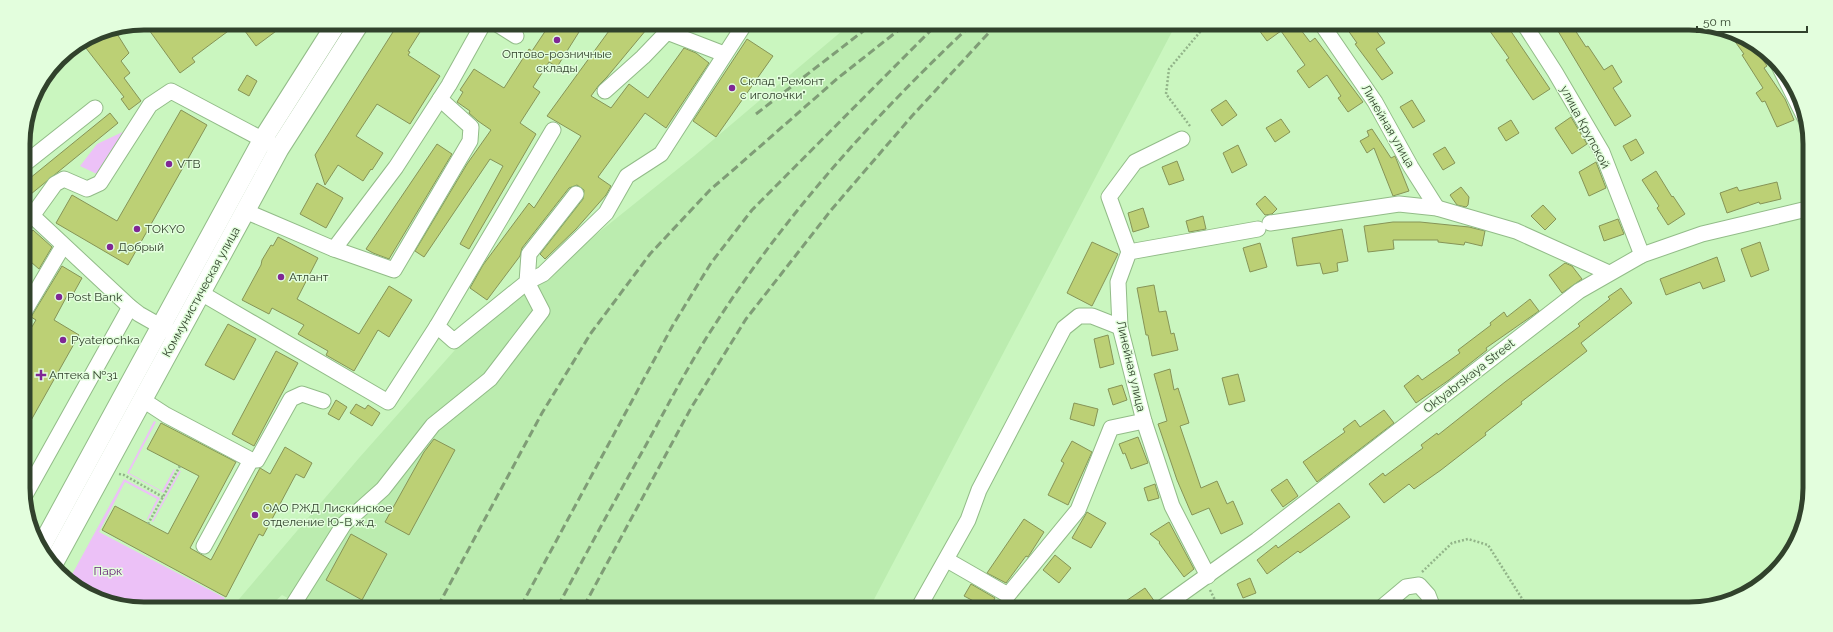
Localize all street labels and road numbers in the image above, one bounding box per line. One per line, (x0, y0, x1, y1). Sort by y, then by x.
street label: Линейная улица (1359, 82, 1417, 170)
street label: улица Крупской (1557, 83, 1613, 171)
street label: Коммунистическая улица (159, 224, 243, 360)
street label: Линейная улица (1114, 319, 1148, 413)
street label: Oktyabrskaya Street (1421, 336, 1517, 416)

